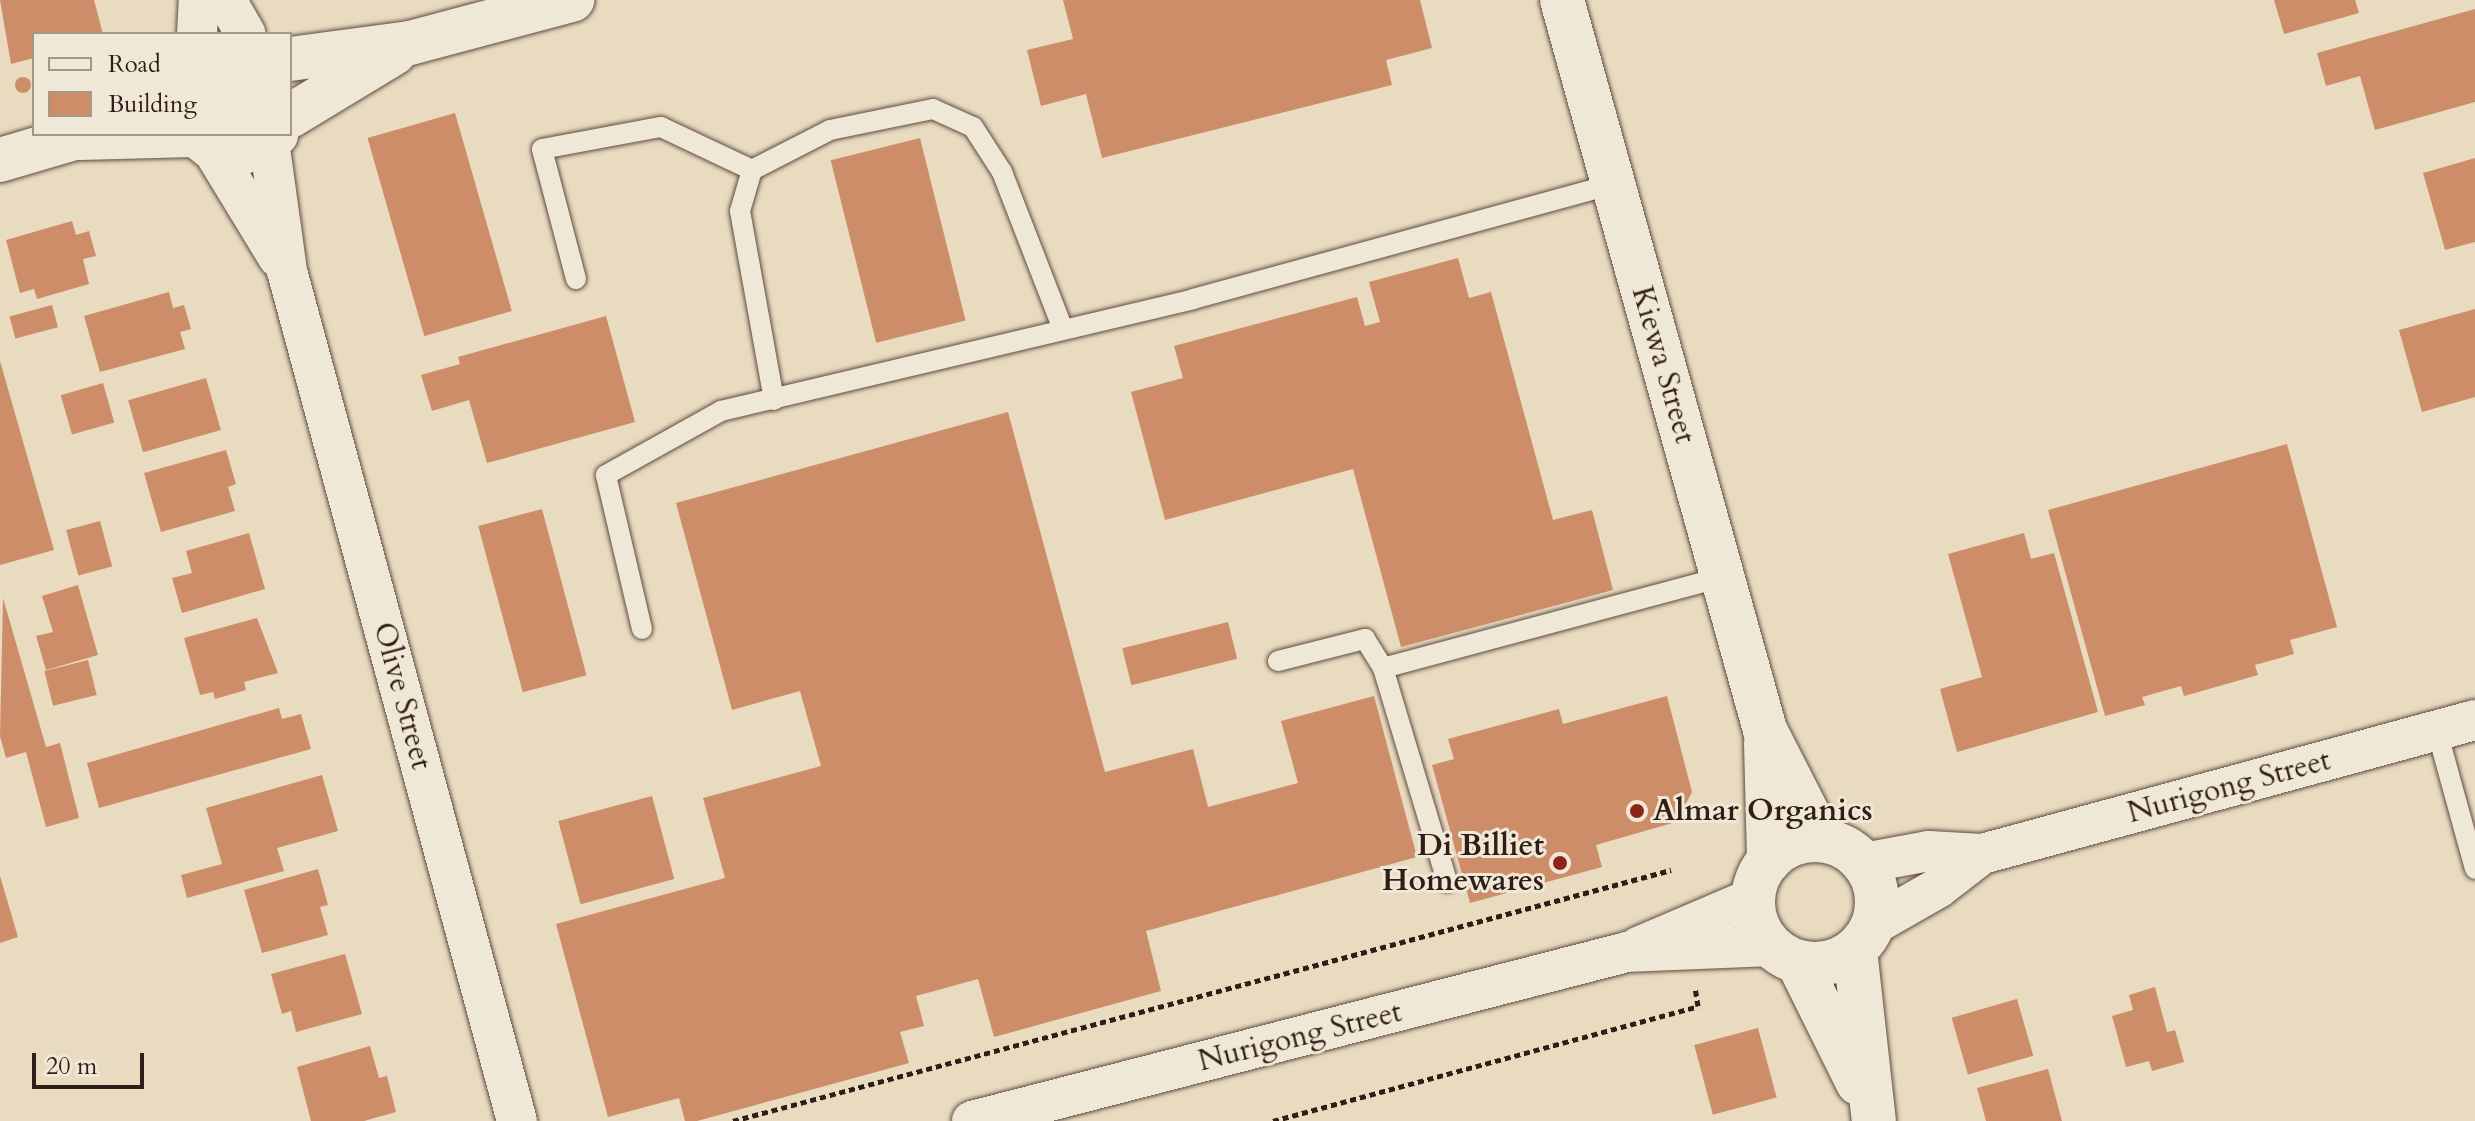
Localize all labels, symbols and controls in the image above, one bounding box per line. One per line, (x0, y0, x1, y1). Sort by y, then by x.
legend (32, 32, 292, 136)
text: Road (108, 48, 161, 81)
text: Building (108, 88, 197, 121)
street label: Kiewa Street (1623, 282, 1703, 448)
street label: Olive Street (365, 618, 439, 774)
street label: Nurigong Street (2124, 743, 2334, 831)
place label: Almar Organics (1653, 793, 1873, 829)
marker: Almar Organics (1628, 802, 1646, 820)
place label: Di Billiet Homewares (1382, 828, 1544, 898)
marker: Di Billiet Homewares (1551, 854, 1569, 872)
street label: Nurigong Street (1194, 994, 1406, 1080)
scale bar (36, 1037, 148, 1087)
text: 20 m (46, 1050, 97, 1083)

